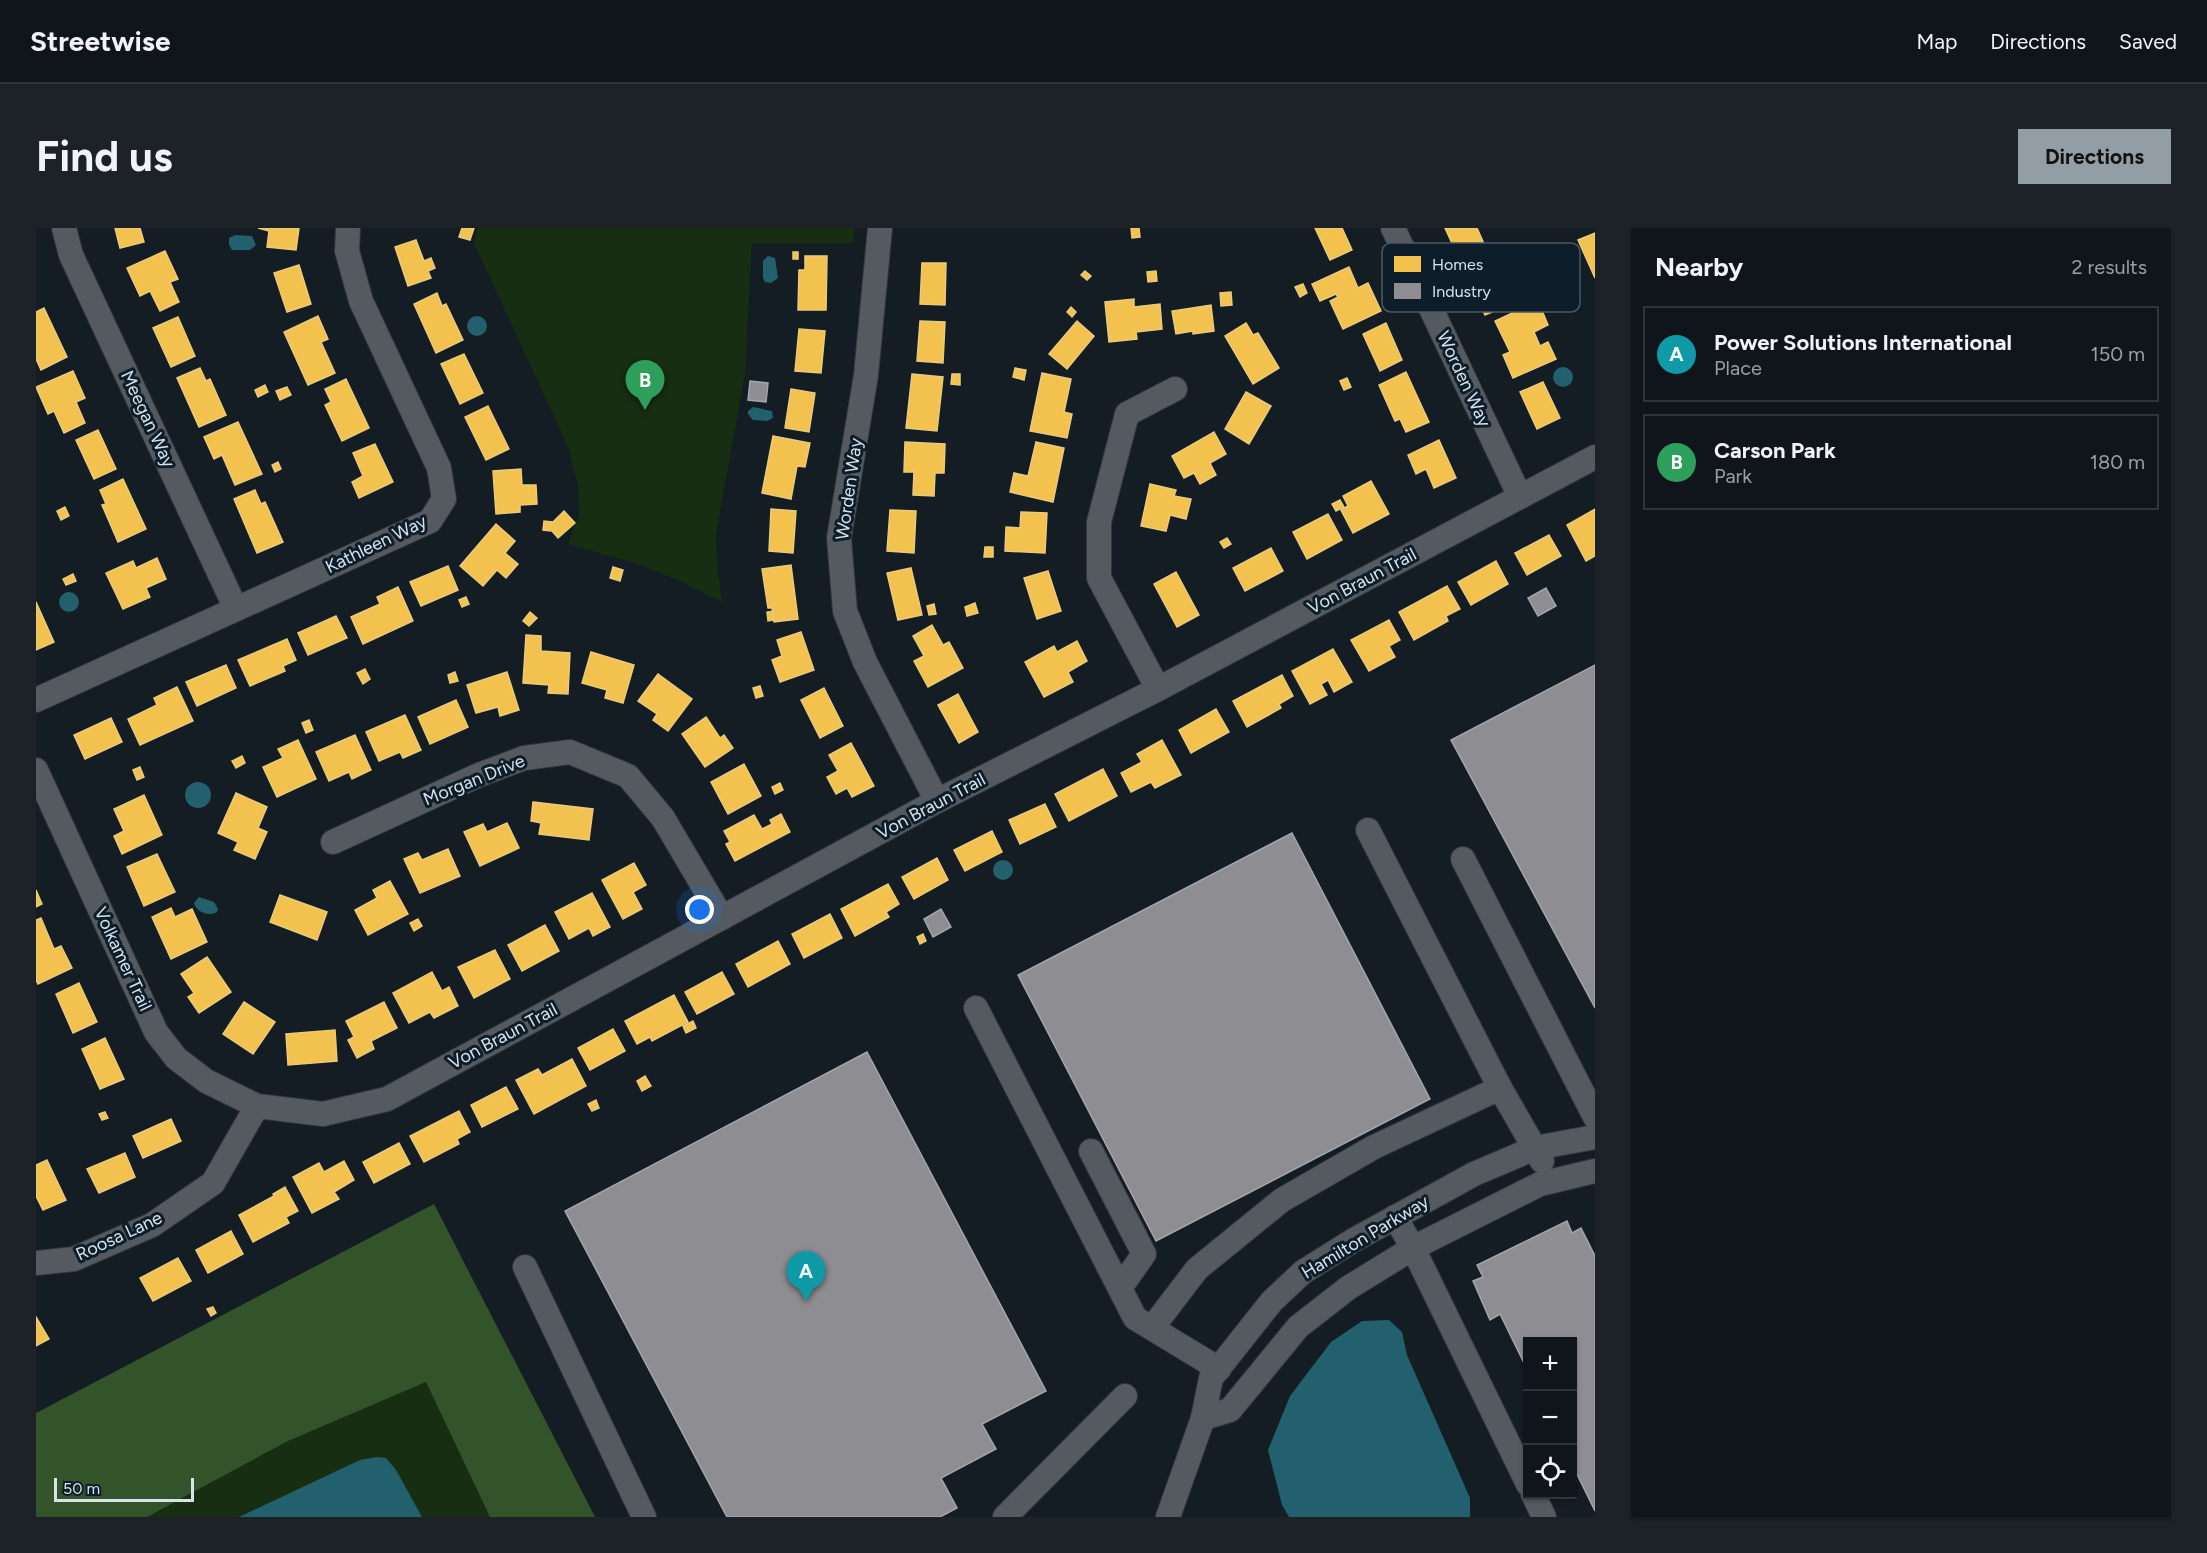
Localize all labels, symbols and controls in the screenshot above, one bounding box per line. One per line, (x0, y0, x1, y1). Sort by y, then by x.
text: Streetwise (30, 24, 170, 58)
text: Map (1916, 29, 1957, 54)
text: Directions (1990, 29, 2086, 54)
text: Saved (2119, 29, 2177, 54)
button: Directions (2018, 129, 2171, 184)
text: Find us (36, 131, 173, 182)
legend (1382, 243, 1580, 312)
text: Nearby (1655, 251, 1743, 283)
text: Homes (1432, 255, 1483, 274)
text: 2 results (2071, 255, 2147, 279)
text: Industry (1432, 282, 1491, 301)
street label: Worden Way (1432, 328, 1496, 431)
text: Power Solutions International (1714, 329, 2012, 356)
text: A (1669, 342, 1684, 366)
text: 150 m (2090, 342, 2145, 366)
text: Place (1714, 356, 1762, 380)
pin: B (626, 360, 664, 410)
street label: Meegan Way (116, 367, 180, 471)
street label: Worden Way (831, 436, 867, 542)
text: Carson Park (1714, 437, 1836, 464)
text: B (1670, 450, 1683, 474)
text: 180 m (2090, 450, 2145, 474)
text: Park (1714, 464, 1752, 488)
street label: Kathleen Way (322, 510, 431, 578)
street label: Von Braun Trail (1304, 543, 1420, 619)
street label: Morgan Drive (420, 750, 528, 810)
street label: Von Braun Trail (873, 768, 989, 844)
your location (685, 895, 714, 924)
street label: Volkamer Trail (89, 904, 157, 1014)
street label: Von Braun Trail (445, 998, 561, 1074)
street label: Hamilton Parkway (1297, 1190, 1433, 1284)
street label: Roosa Lane (72, 1206, 166, 1266)
pin: A (786, 1252, 826, 1301)
map controls (1523, 1337, 1577, 1499)
button: + (1523, 1337, 1577, 1391)
button: − (1523, 1391, 1577, 1445)
button: locate (1523, 1445, 1577, 1499)
scale bar (54, 1475, 194, 1502)
text: 50 m (63, 1479, 100, 1498)

